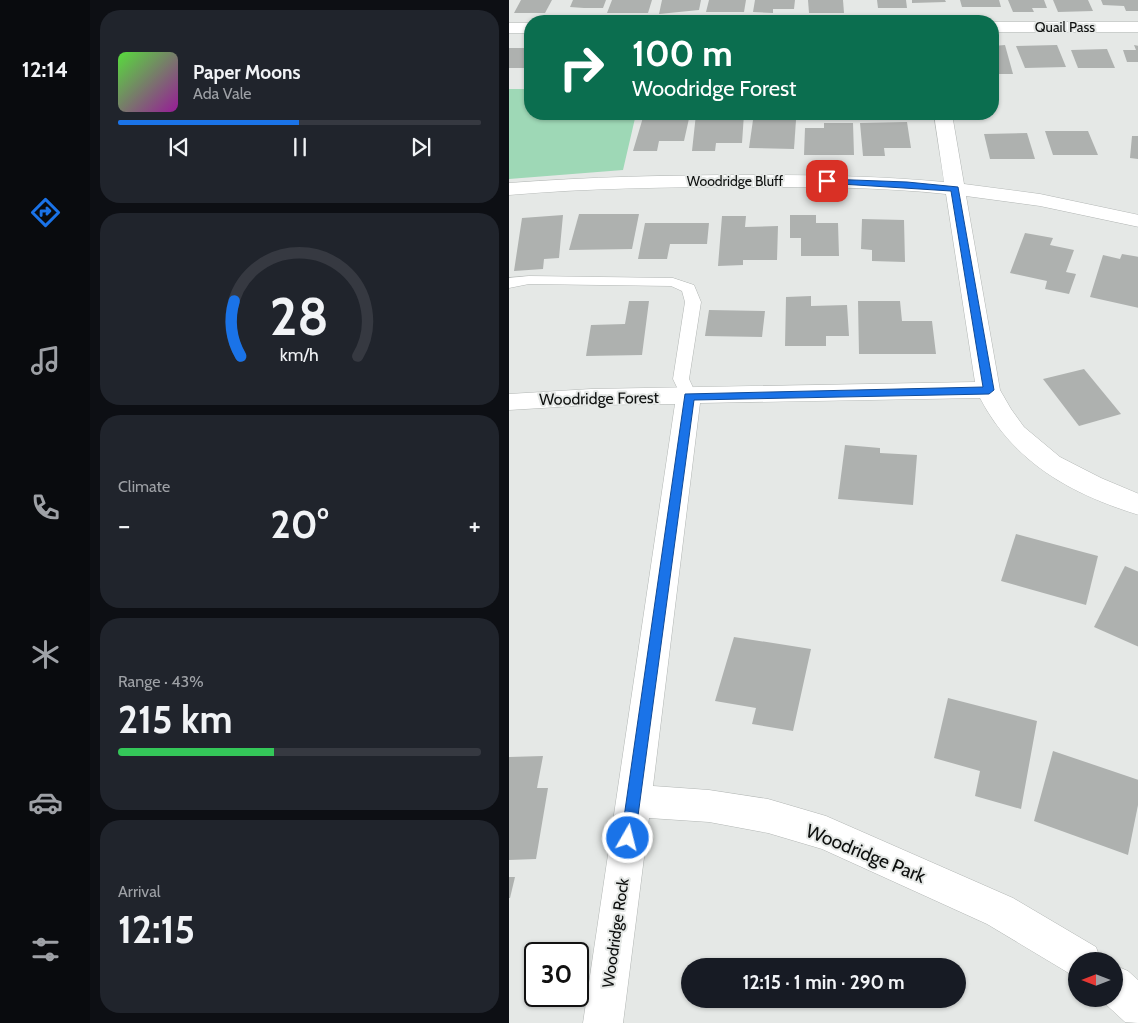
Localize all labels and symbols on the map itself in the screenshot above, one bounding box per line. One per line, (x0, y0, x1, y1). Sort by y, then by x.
street label: Quail Pass (1035, 18, 1095, 36)
pin (806, 160, 848, 202)
street label: Woodridge Bluff (687, 172, 784, 190)
street label: Woodridge Forest (539, 388, 660, 409)
position arrow (601, 811, 653, 863)
street label: Woodridge Park (803, 819, 929, 888)
street label: Woodridge Rock (598, 876, 633, 989)
speed limit sign: 30 (524, 942, 589, 1007)
north arrow (1068, 952, 1123, 1008)

